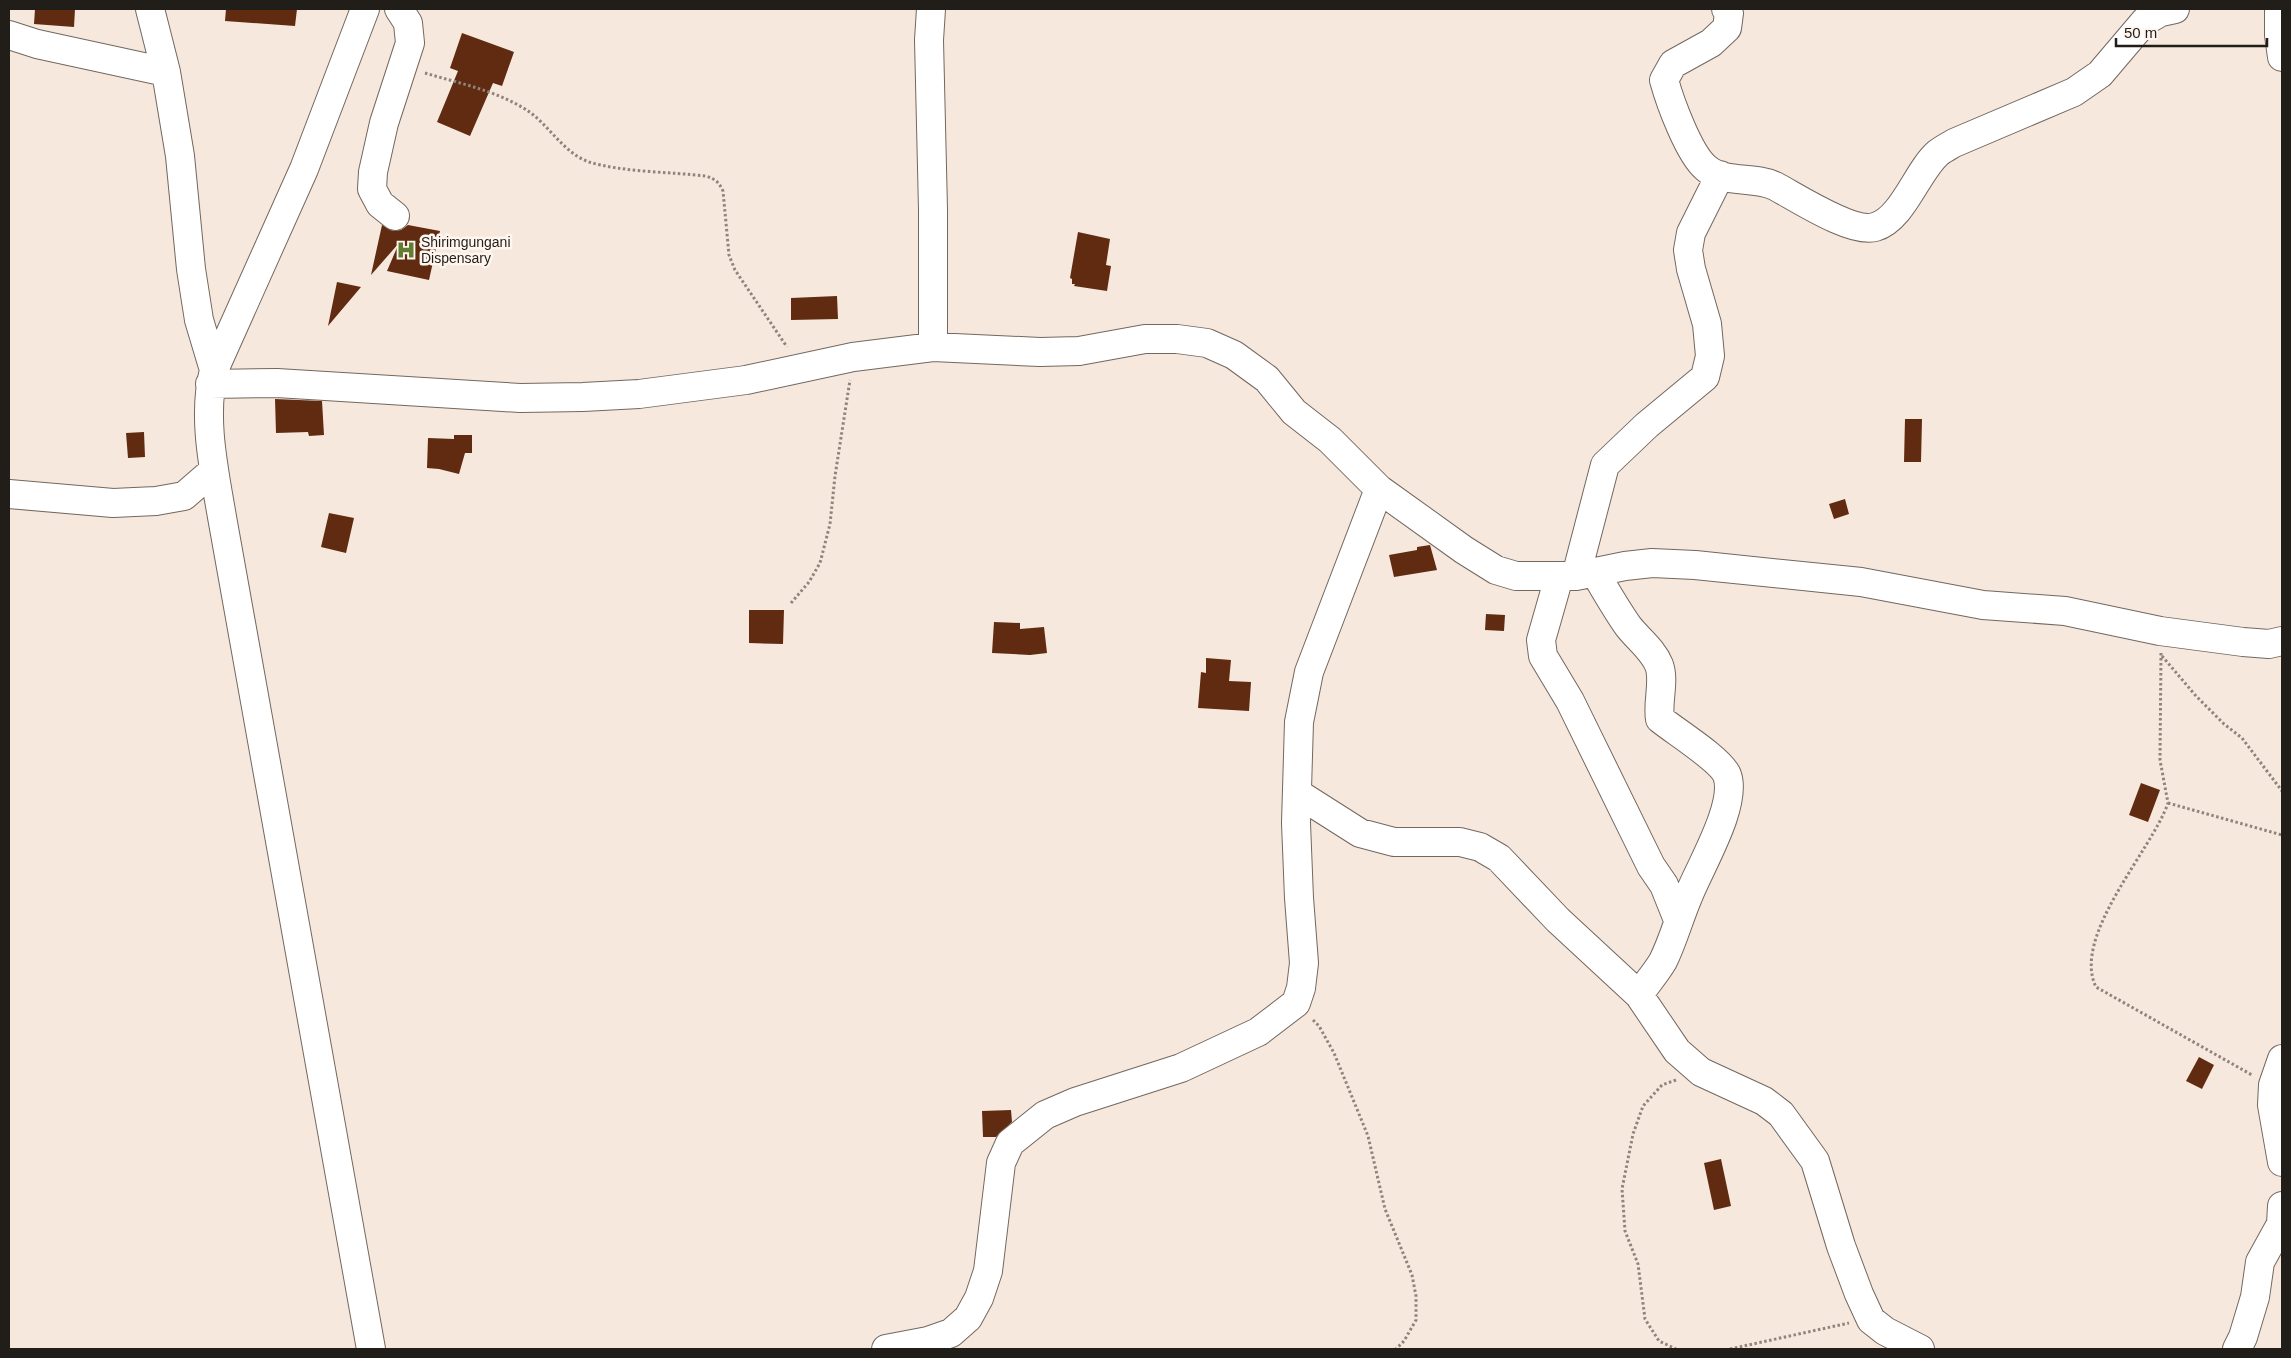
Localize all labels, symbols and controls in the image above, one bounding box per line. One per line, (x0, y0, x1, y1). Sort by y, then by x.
scale bar (2116, 15, 2267, 47)
text: 50 m (2124, 24, 2157, 41)
place label: Shirimgungani Dispensary (421, 234, 511, 266)
hospital icon: Shirimgungani Dispensary (395, 239, 417, 261)

